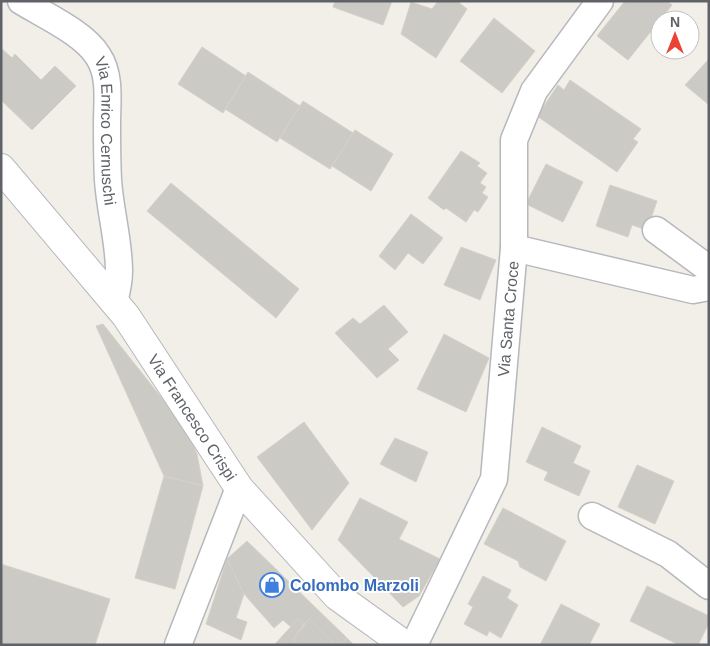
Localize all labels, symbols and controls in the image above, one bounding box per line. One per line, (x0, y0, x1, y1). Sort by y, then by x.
north arrow (650, 10, 700, 60)
text: N (670, 14, 680, 30)
street label: Via Enrico Cernuschi (92, 54, 119, 206)
street label: Via Santa Croce (494, 260, 521, 378)
street label: Via Francesco Crispi (145, 351, 240, 484)
shop icon: Colombo Marzoli (259, 572, 285, 598)
place label: Colombo Marzoli (290, 577, 419, 594)

